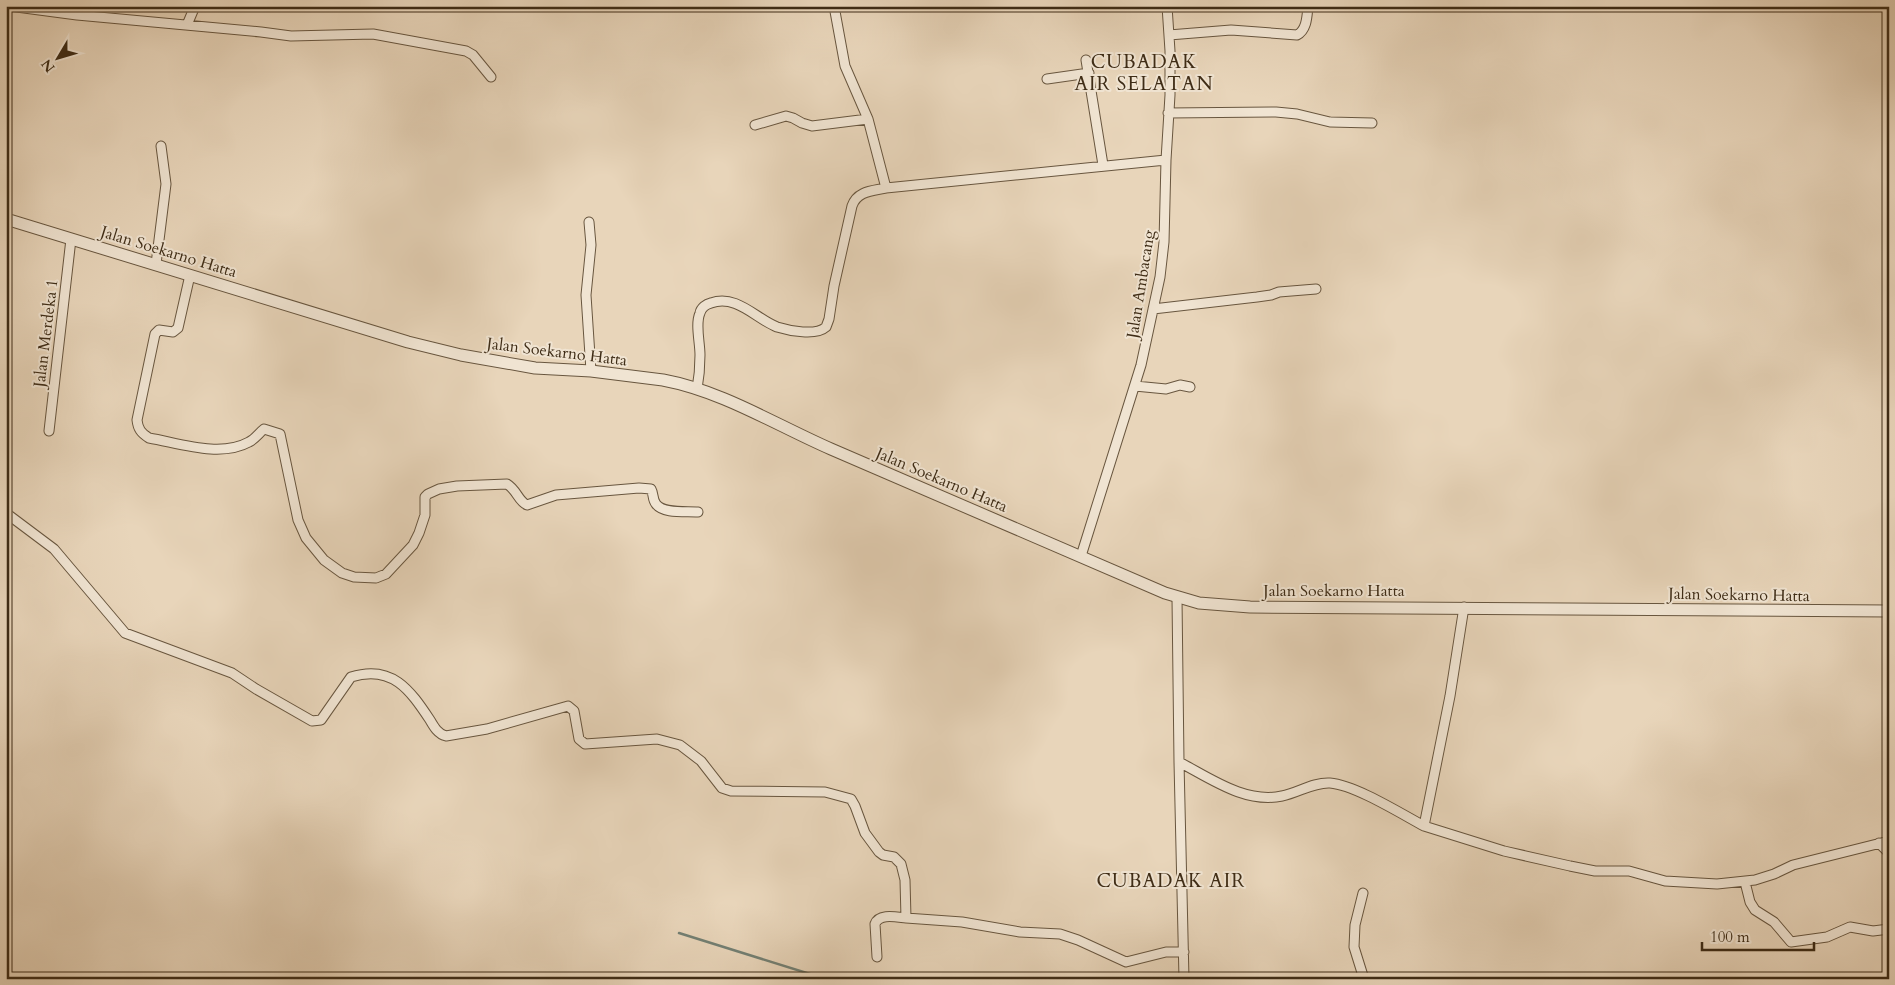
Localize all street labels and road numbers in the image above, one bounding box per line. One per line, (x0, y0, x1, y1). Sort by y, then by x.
street label: Jalan Soekarno Hatta (96, 220, 240, 283)
street label: Jalan Ambacang (1121, 228, 1160, 342)
street label: Jalan Merdeka 1 (28, 278, 64, 390)
street label: Jalan Soekarno Hatta (483, 332, 628, 372)
street label: Jalan Soekarno Hatta (870, 441, 1011, 518)
street label: Jalan Soekarno Hatta (1261, 580, 1405, 602)
street label: Jalan Soekarno Hatta (1666, 583, 1810, 607)

